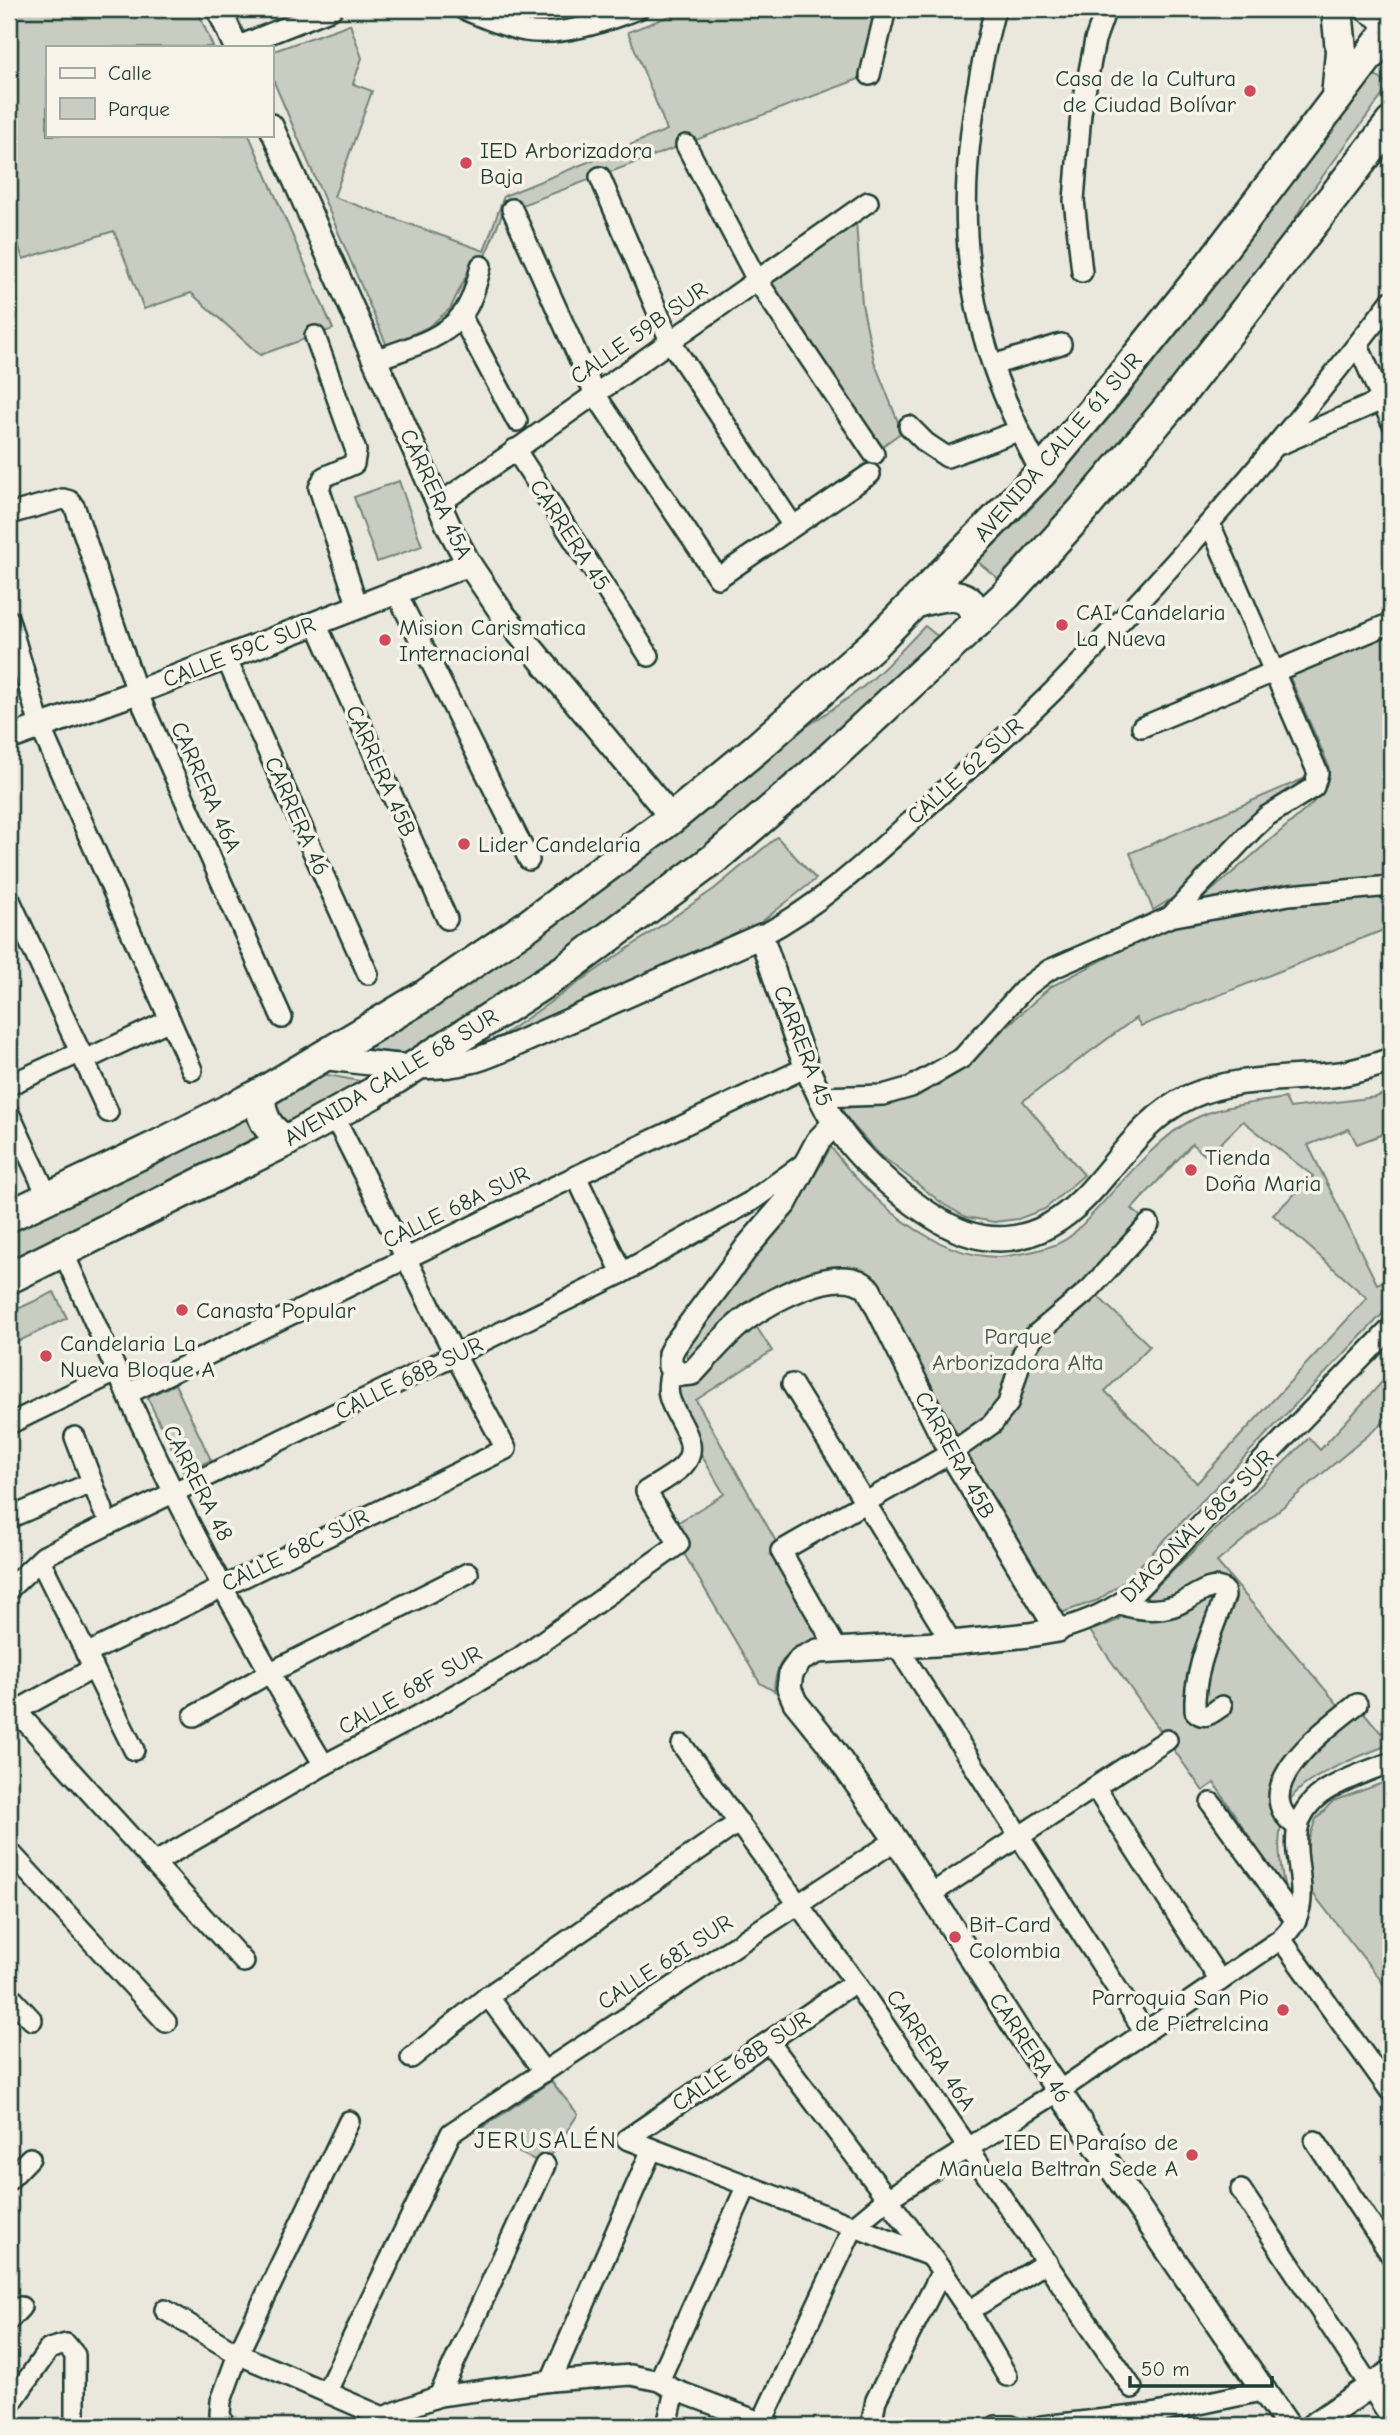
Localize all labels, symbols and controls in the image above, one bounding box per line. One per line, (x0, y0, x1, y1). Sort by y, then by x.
legend (46, 46, 273, 136)
text: Calle (108, 61, 151, 85)
place label: Casa de la Cultura de Ciudad Bolívar (1055, 65, 1237, 118)
marker: Casa de la Cultura de Ciudad Bolívar (1242, 83, 1258, 99)
text: Parque (108, 97, 170, 121)
place label: IED Arborizadora Baja (480, 137, 653, 190)
marker: IED Arborizadora Baja (458, 155, 474, 171)
street label: CALLE 59B SUR (565, 276, 713, 390)
street label: AVENIDA CALLE 61 SUR (968, 347, 1148, 547)
street label: CARRERA 45A (394, 425, 478, 563)
street label: CARRERA 45 (524, 474, 616, 596)
place label: CAI Candelaria La Nueva (1076, 599, 1226, 652)
street label: CALLE 59C SUR (159, 610, 319, 693)
place label: Mision Carismatica Internacional (399, 614, 586, 667)
marker: CAI Candelaria La Nueva (1054, 617, 1070, 633)
marker: Mision Carismatica Internacional (377, 632, 393, 648)
street label: CARRERA 45B (340, 701, 422, 841)
street label: CALLE 62 SUR (902, 712, 1029, 830)
street label: CARRERA 46A (165, 717, 247, 857)
street label: CARRERA 46 (259, 752, 335, 880)
place label: Lider Candelaria (478, 831, 641, 858)
marker: Lider Candelaria (456, 836, 472, 852)
street label: CARRERA 45 (768, 982, 838, 1110)
street label: AVENIDA CALLE 68 SUR (279, 1002, 503, 1152)
place label: Tienda Doña Maria (1205, 1144, 1321, 1197)
street label: CALLE 68A SUR (378, 1160, 534, 1254)
marker: Tienda Doña Maria (1183, 1162, 1199, 1178)
place label: Canasta Popular (196, 1297, 357, 1324)
marker: Canasta Popular (174, 1302, 190, 1318)
park label: Parque Arborizadora Alta (932, 1323, 1104, 1376)
place label: Candelaria La Nueva Bloque A (60, 1330, 215, 1383)
street label: CALLE 68B SUR (331, 1331, 487, 1425)
marker: Candelaria La Nueva Bloque A (38, 1348, 54, 1364)
street label: CARRERA 45B (909, 1387, 1001, 1523)
street label: CARRERA 48 (157, 1421, 239, 1545)
street label: DIAGONAL 68G SUR (1115, 1443, 1280, 1608)
street label: CALLE 68C SUR (217, 1503, 373, 1597)
street label: CALLE 68F SUR (334, 1639, 487, 1740)
street label: CALLE 68I SUR (593, 1908, 738, 2016)
place label: Bit-Card Colombia (969, 1911, 1061, 1964)
marker: Bit-Card Colombia (947, 1929, 963, 1945)
street label: CARRERA 46A (881, 1984, 981, 2116)
place label: Parroquia San Pio de Pietrelcina (1092, 1984, 1269, 2037)
street label: CARRERA 46 (983, 1988, 1077, 2108)
marker: Parroquia San Pio de Pietrelcina (1275, 2002, 1291, 2018)
street label: CALLE 68B SUR (667, 2005, 815, 2117)
district label: JERUSALÉN (474, 2126, 618, 2154)
place label: IED El Paraíso de Manuela Beltran Sede A (939, 2129, 1178, 2182)
marker: IED El Paraíso de Manuela Beltran Sede A (1184, 2147, 1200, 2163)
scale bar (1130, 2344, 1272, 2388)
text: 50 m (1141, 2357, 1190, 2381)

